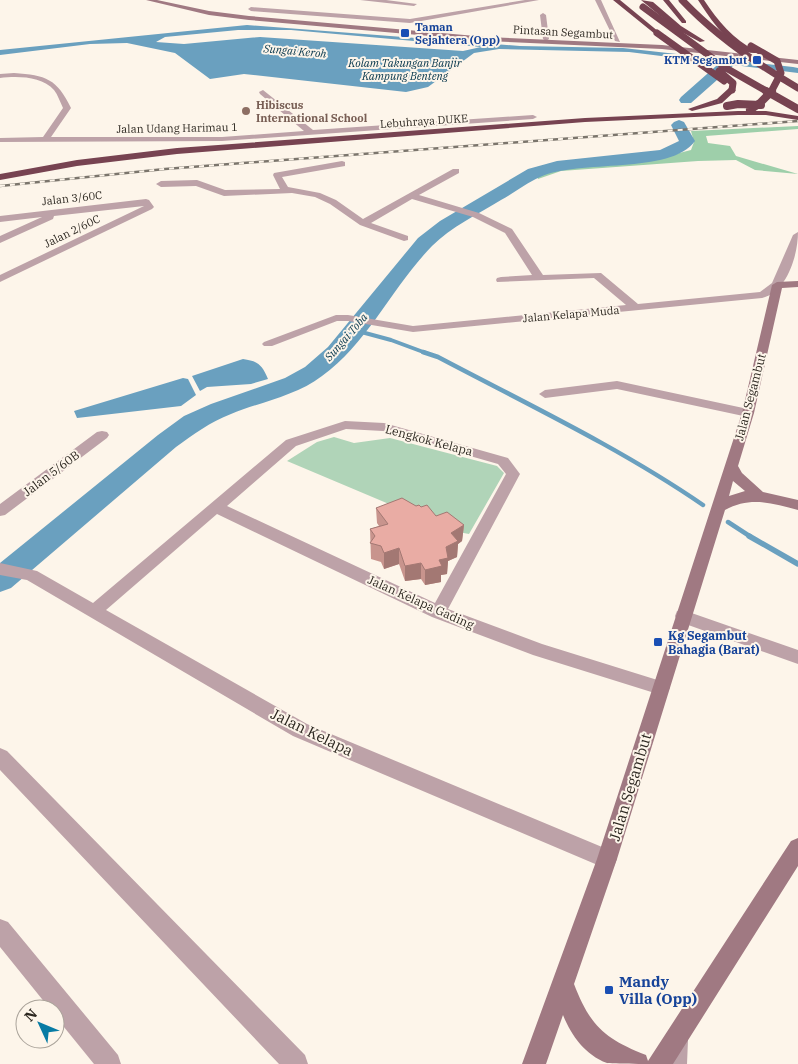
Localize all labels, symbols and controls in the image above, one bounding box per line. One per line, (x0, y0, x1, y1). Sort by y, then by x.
place label: Taman Sejahtera (Opp) (415, 20, 500, 47)
street label: Pintasan Segambut (513, 22, 614, 42)
marker: Taman Sejahtera (Opp) (399, 27, 411, 39)
water label: Sungai Keroh (262, 41, 327, 61)
place label: KTM Segambut (664, 53, 747, 67)
marker: KTM Segambut (751, 54, 763, 66)
water label: Kolam Takungan Banjir Kampung Benteng (347, 56, 463, 83)
place label: Hibiscus International School (256, 98, 368, 125)
marker: Hibiscus International School (240, 105, 252, 117)
street label: Lebuhraya DUKE (379, 111, 469, 131)
street label: Jalan Udang Harimau 1 (116, 120, 238, 136)
street label: Jalan 3/60C (41, 188, 103, 208)
street label: Jalan 2/60C (42, 211, 102, 251)
street label: Jalan Kelapa Muda (522, 303, 620, 325)
water label: Sungai Toba (321, 310, 371, 364)
street label: Jalan Segambut (731, 352, 769, 442)
street label: Lengkok Kelapa (384, 421, 475, 459)
street label: Jalan 5/60B (20, 447, 82, 499)
street label: Jalan Kelapa Gading (366, 572, 477, 632)
place label: Kg Segambut Bahagia (Barat) (668, 628, 760, 657)
marker: Kg Segambut Bahagia (Barat) (652, 636, 664, 648)
street label: Jalan Kelapa (268, 704, 356, 760)
street label: Jalan Segambut (605, 731, 655, 843)
place label: Mandy Villa (Opp) (619, 972, 697, 1008)
marker: Mandy Villa (Opp) (603, 984, 615, 996)
north arrow (15, 999, 65, 1049)
text: N (20, 1005, 41, 1025)

